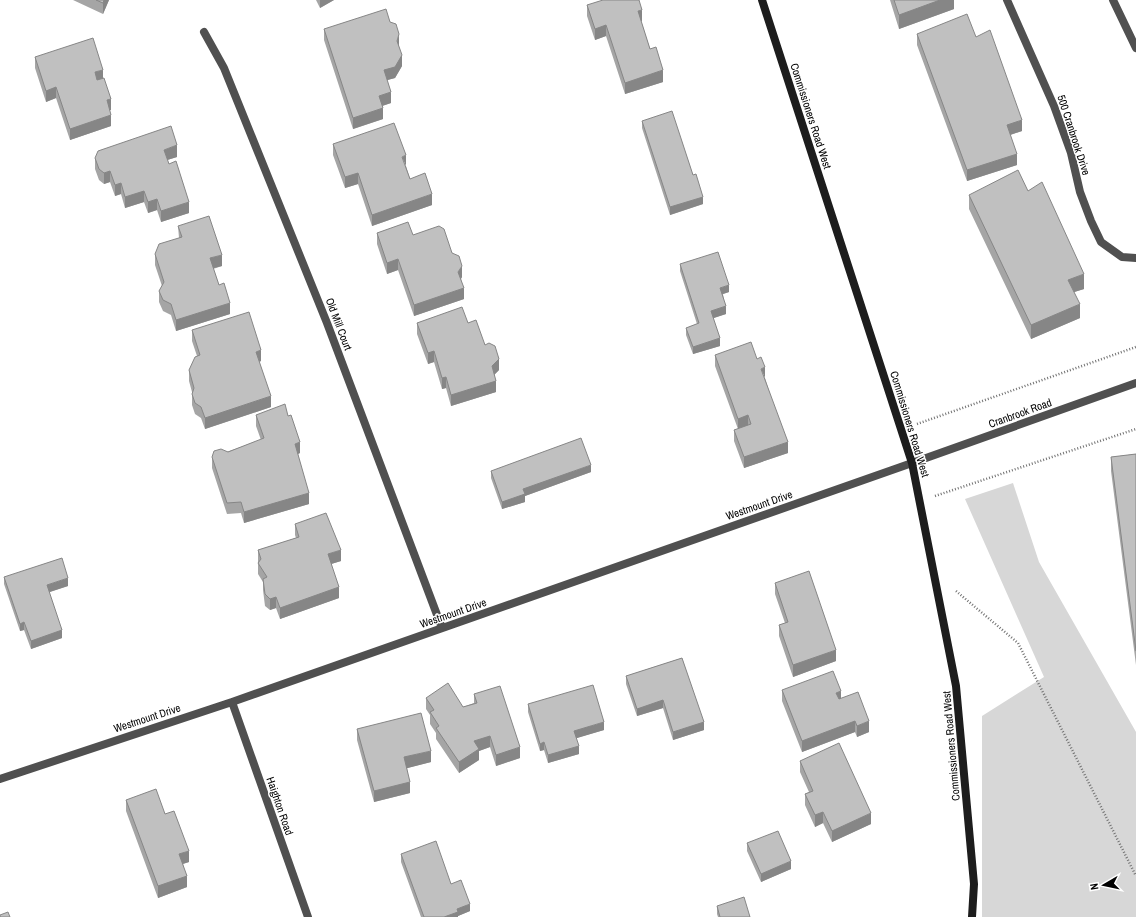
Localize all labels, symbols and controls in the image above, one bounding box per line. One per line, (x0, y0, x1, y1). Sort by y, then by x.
street label: Commissioners Road West (787, 61, 835, 171)
street label: 500 Cranbrook Drive (1054, 93, 1094, 177)
street label: Old Mill Court (323, 296, 356, 353)
street label: Commissioners Road West (887, 369, 933, 479)
street label: Cranbrook Road (987, 395, 1053, 431)
street label: Westmount Drive (724, 487, 794, 523)
street label: Westmount Drive (418, 595, 488, 631)
street label: Commissioners Road West (939, 690, 963, 801)
street label: Westmount Drive (112, 701, 182, 735)
street label: Haighton Road (264, 775, 296, 837)
north arrow (1084, 865, 1124, 905)
text: N (1087, 882, 1102, 891)

